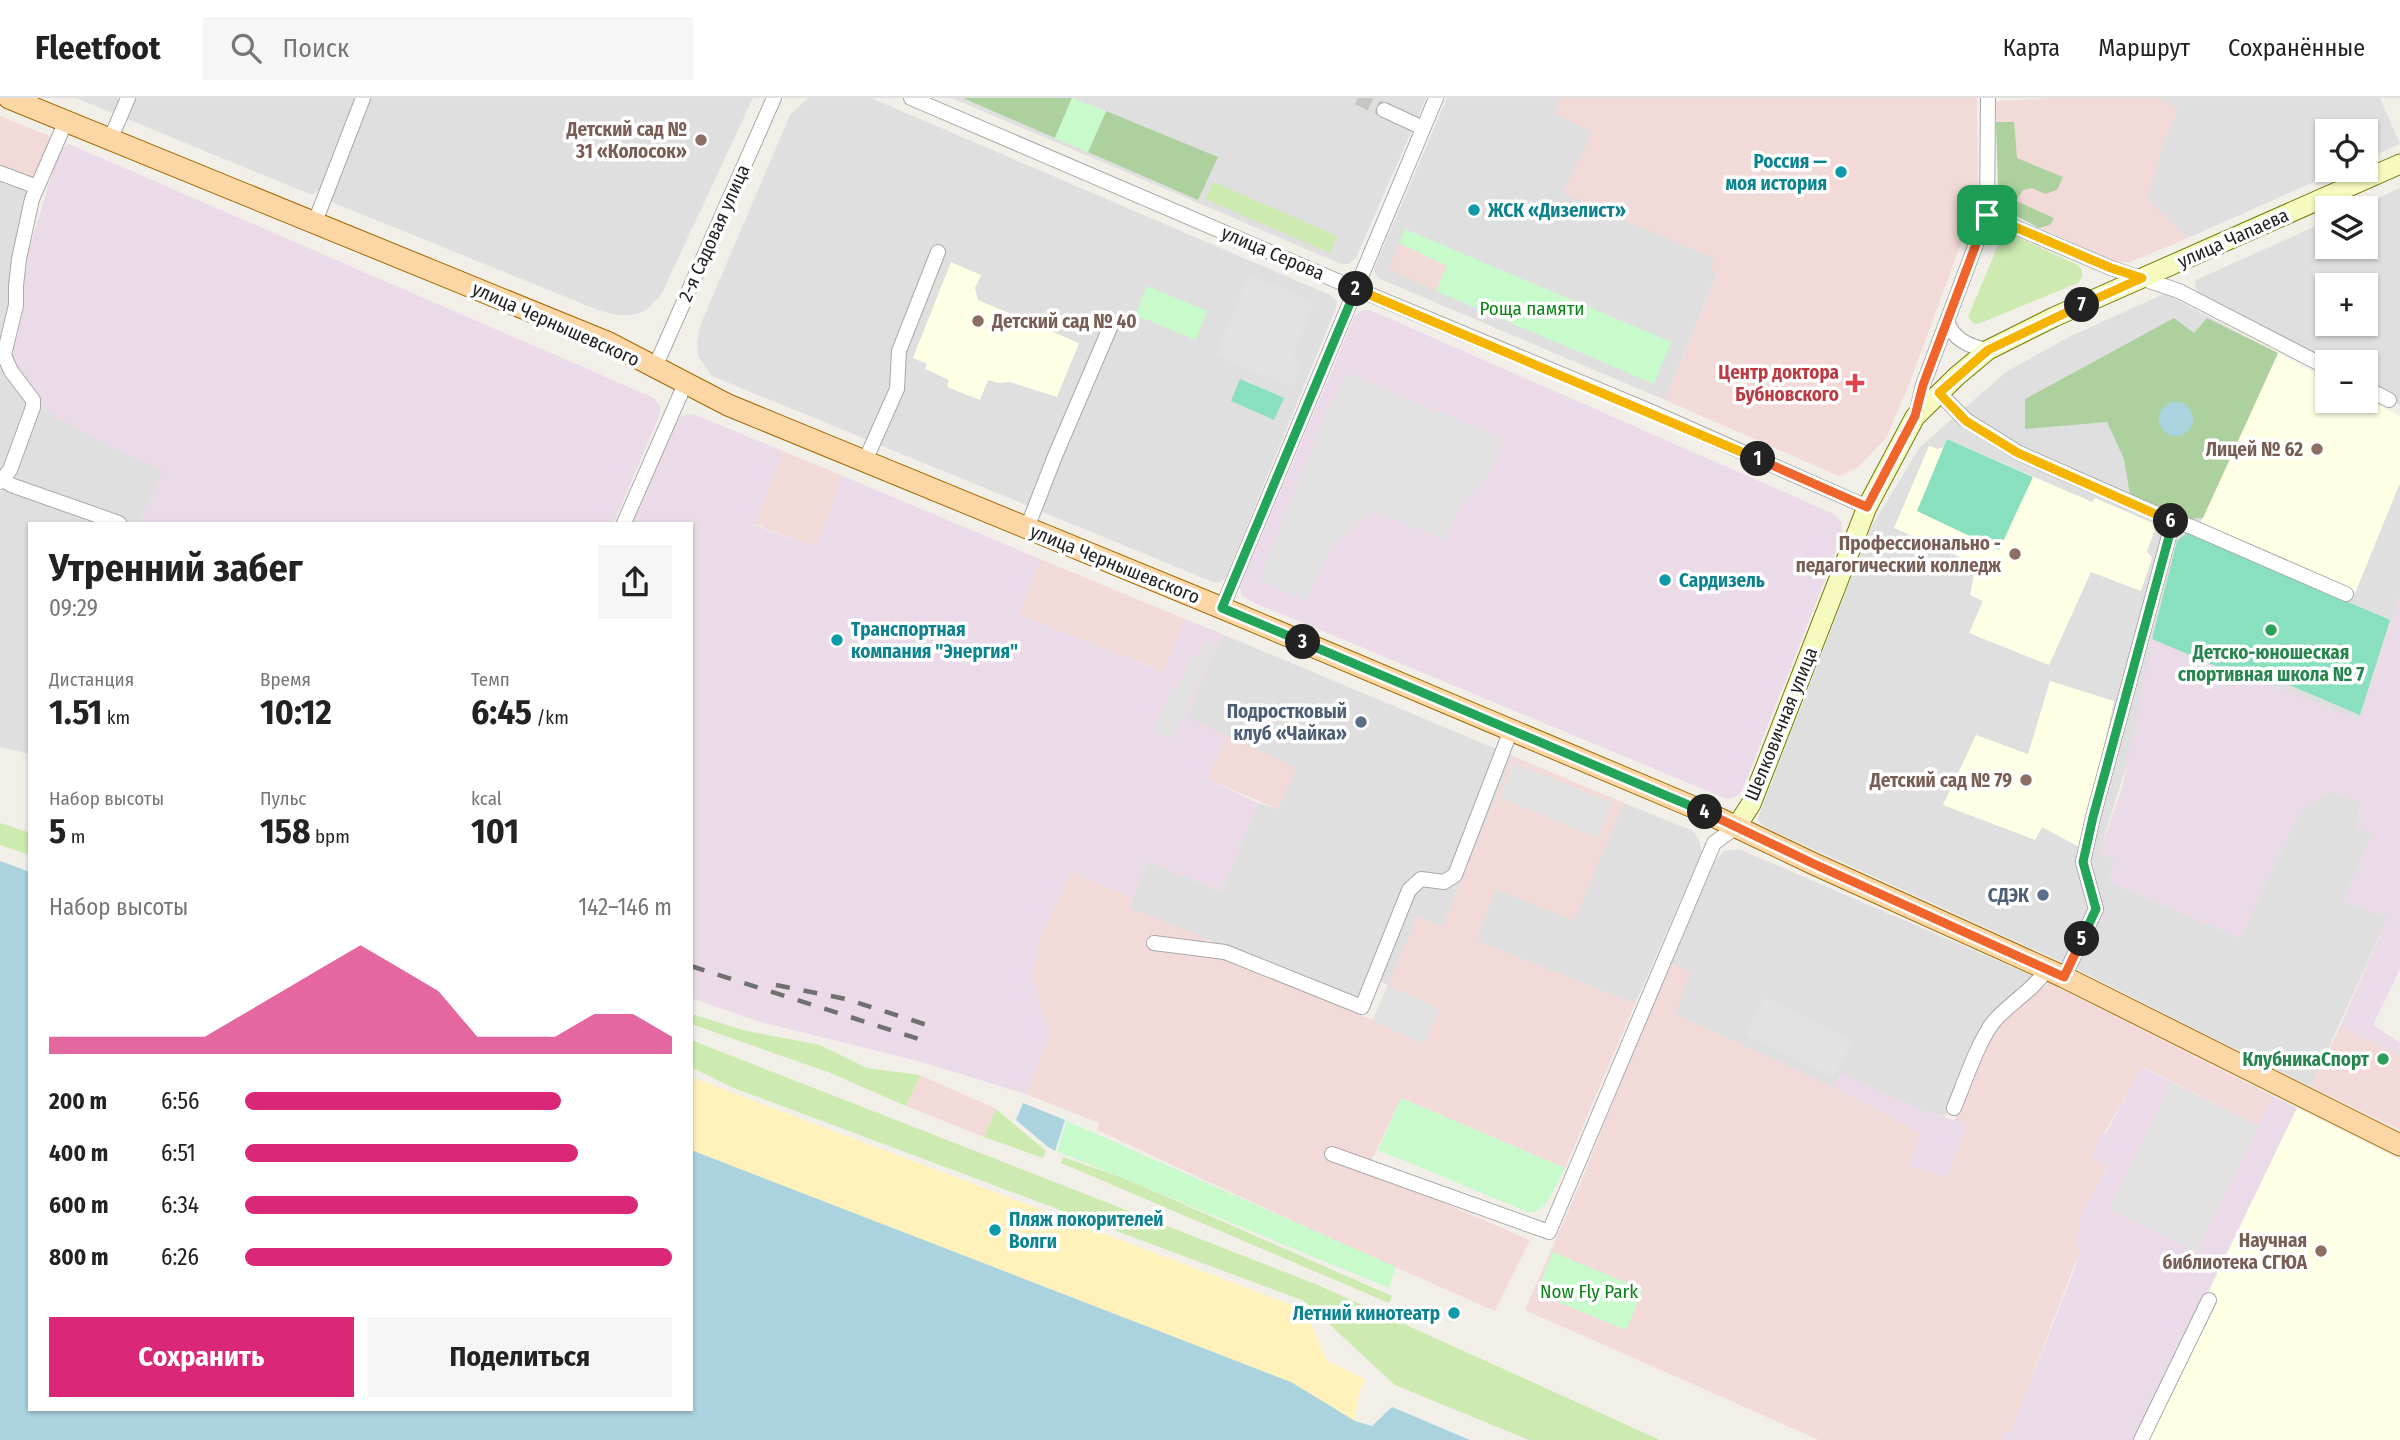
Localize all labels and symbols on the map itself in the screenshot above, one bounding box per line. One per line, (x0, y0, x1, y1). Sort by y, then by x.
place label: Детский сад № 31 «Колосок» (565, 118, 687, 163)
marker: Детский сад № 31 «Колосок» (693, 132, 709, 148)
place label: Россия — моя история (1725, 150, 1827, 195)
street label: 2-я Садовая улица (673, 161, 755, 305)
marker: Россия — моя история (1833, 164, 1849, 180)
pin (1957, 185, 2017, 245)
place label: ЖСК «Дизелист» (1487, 199, 1626, 222)
marker: ЖСК «Дизелист» (1466, 202, 1482, 218)
street label: улица Чапаева (2174, 203, 2292, 273)
street label: улица Серова (1218, 221, 1328, 285)
pin: 2 (1338, 272, 1374, 306)
street label: улица Чернышевского (469, 277, 643, 371)
pin: 7 (2064, 288, 2100, 322)
park label: Роща памяти (1479, 297, 1585, 320)
place label: Детский сад № 40 (991, 310, 1137, 333)
marker: Детский сад № 40 (970, 313, 986, 329)
place label: Центр доктора Бубновского (1718, 361, 1839, 406)
marker: Центр доктора Бубновского (1845, 373, 1865, 393)
place label: Лицей № 62 (2206, 438, 2303, 461)
marker: Лицей № 62 (2309, 441, 2325, 457)
pin: 1 (1740, 442, 1776, 476)
pin: 6 (2154, 504, 2188, 538)
street label: улица Чернышевского (1027, 519, 1203, 609)
place label: Профессионально - педагогический колледж (1796, 532, 2001, 577)
marker: Профессионально - педагогический колледж (2007, 546, 2023, 562)
place label: Сардизель (1679, 569, 1765, 592)
marker: Сардизель (1657, 572, 1673, 588)
place label: Транспортная компания "Энергия" (851, 618, 1018, 663)
marker: Детско-юношеская спортивная школа № 7 (2263, 622, 2279, 638)
pin: 3 (1286, 624, 1320, 660)
marker: Транспортная компания "Энергия" (829, 632, 845, 648)
place label: Детско-юношеская спортивная школа № 7 (2178, 641, 2364, 686)
street label: Шелковичная улица (1740, 644, 1822, 804)
place label: Подростковый клуб «Чайка» (1227, 700, 1347, 745)
marker: Подростковый клуб «Чайка» (1353, 714, 1369, 730)
place label: Детский сад № 79 (1869, 769, 2012, 792)
marker: Детский сад № 79 (2018, 772, 2034, 788)
pin: 4 (1688, 794, 1722, 830)
place label: СДЭК (1988, 884, 2029, 907)
marker: СДЭК (2035, 887, 2051, 903)
pin: 5 (2064, 922, 2100, 956)
place label: КлубникаСпорт (2242, 1048, 2370, 1071)
marker: КлубникаСпорт (2375, 1051, 2391, 1067)
place label: Пляж покорителей Волги (1009, 1208, 1164, 1253)
marker: Пляж покорителей Волги (987, 1222, 1003, 1238)
place label: Научная библиотека СГЮА (2162, 1229, 2308, 1274)
marker: Научная библиотека СГЮА (2313, 1243, 2329, 1259)
park label: Now Fly Park (1540, 1280, 1638, 1303)
place label: Летний кинотеатр (1293, 1302, 1440, 1325)
marker: Летний кинотеатр (1446, 1305, 1462, 1321)

